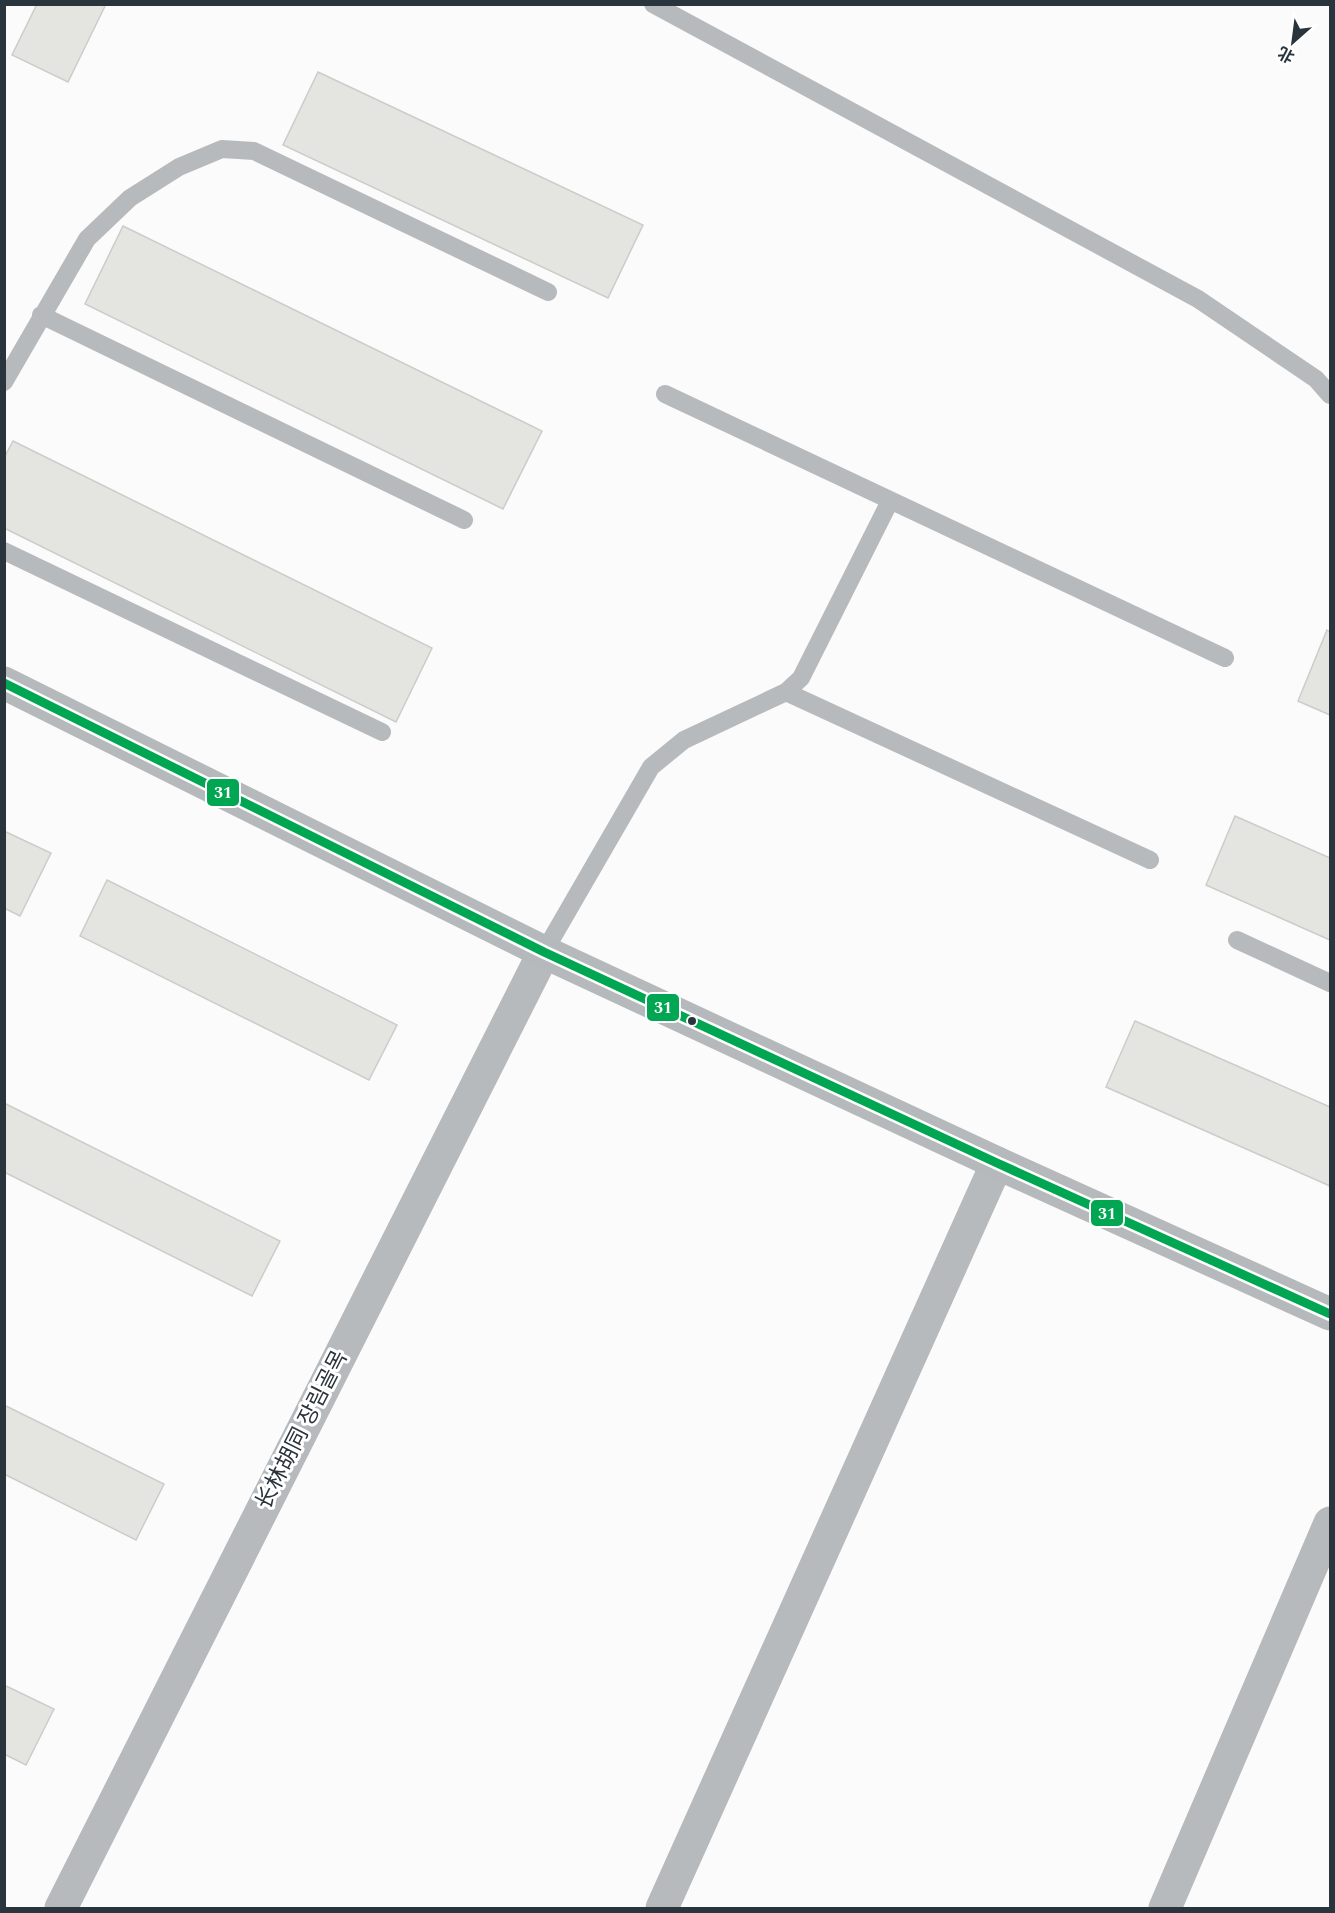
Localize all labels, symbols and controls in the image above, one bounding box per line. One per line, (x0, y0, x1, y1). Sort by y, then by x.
north arrow (1263, 12, 1323, 72)
text: 北 (1274, 40, 1299, 69)
line badge: 31 (206, 778, 240, 807)
text: 31 (214, 781, 232, 805)
line badge: 31 (646, 993, 680, 1022)
text: 31 (654, 996, 672, 1020)
unlabelled marker (686, 1015, 698, 1027)
line badge: 31 (1090, 1199, 1124, 1227)
text: 31 (1098, 1202, 1116, 1226)
street label: 长林胡同 장림골목 (248, 1345, 356, 1515)

